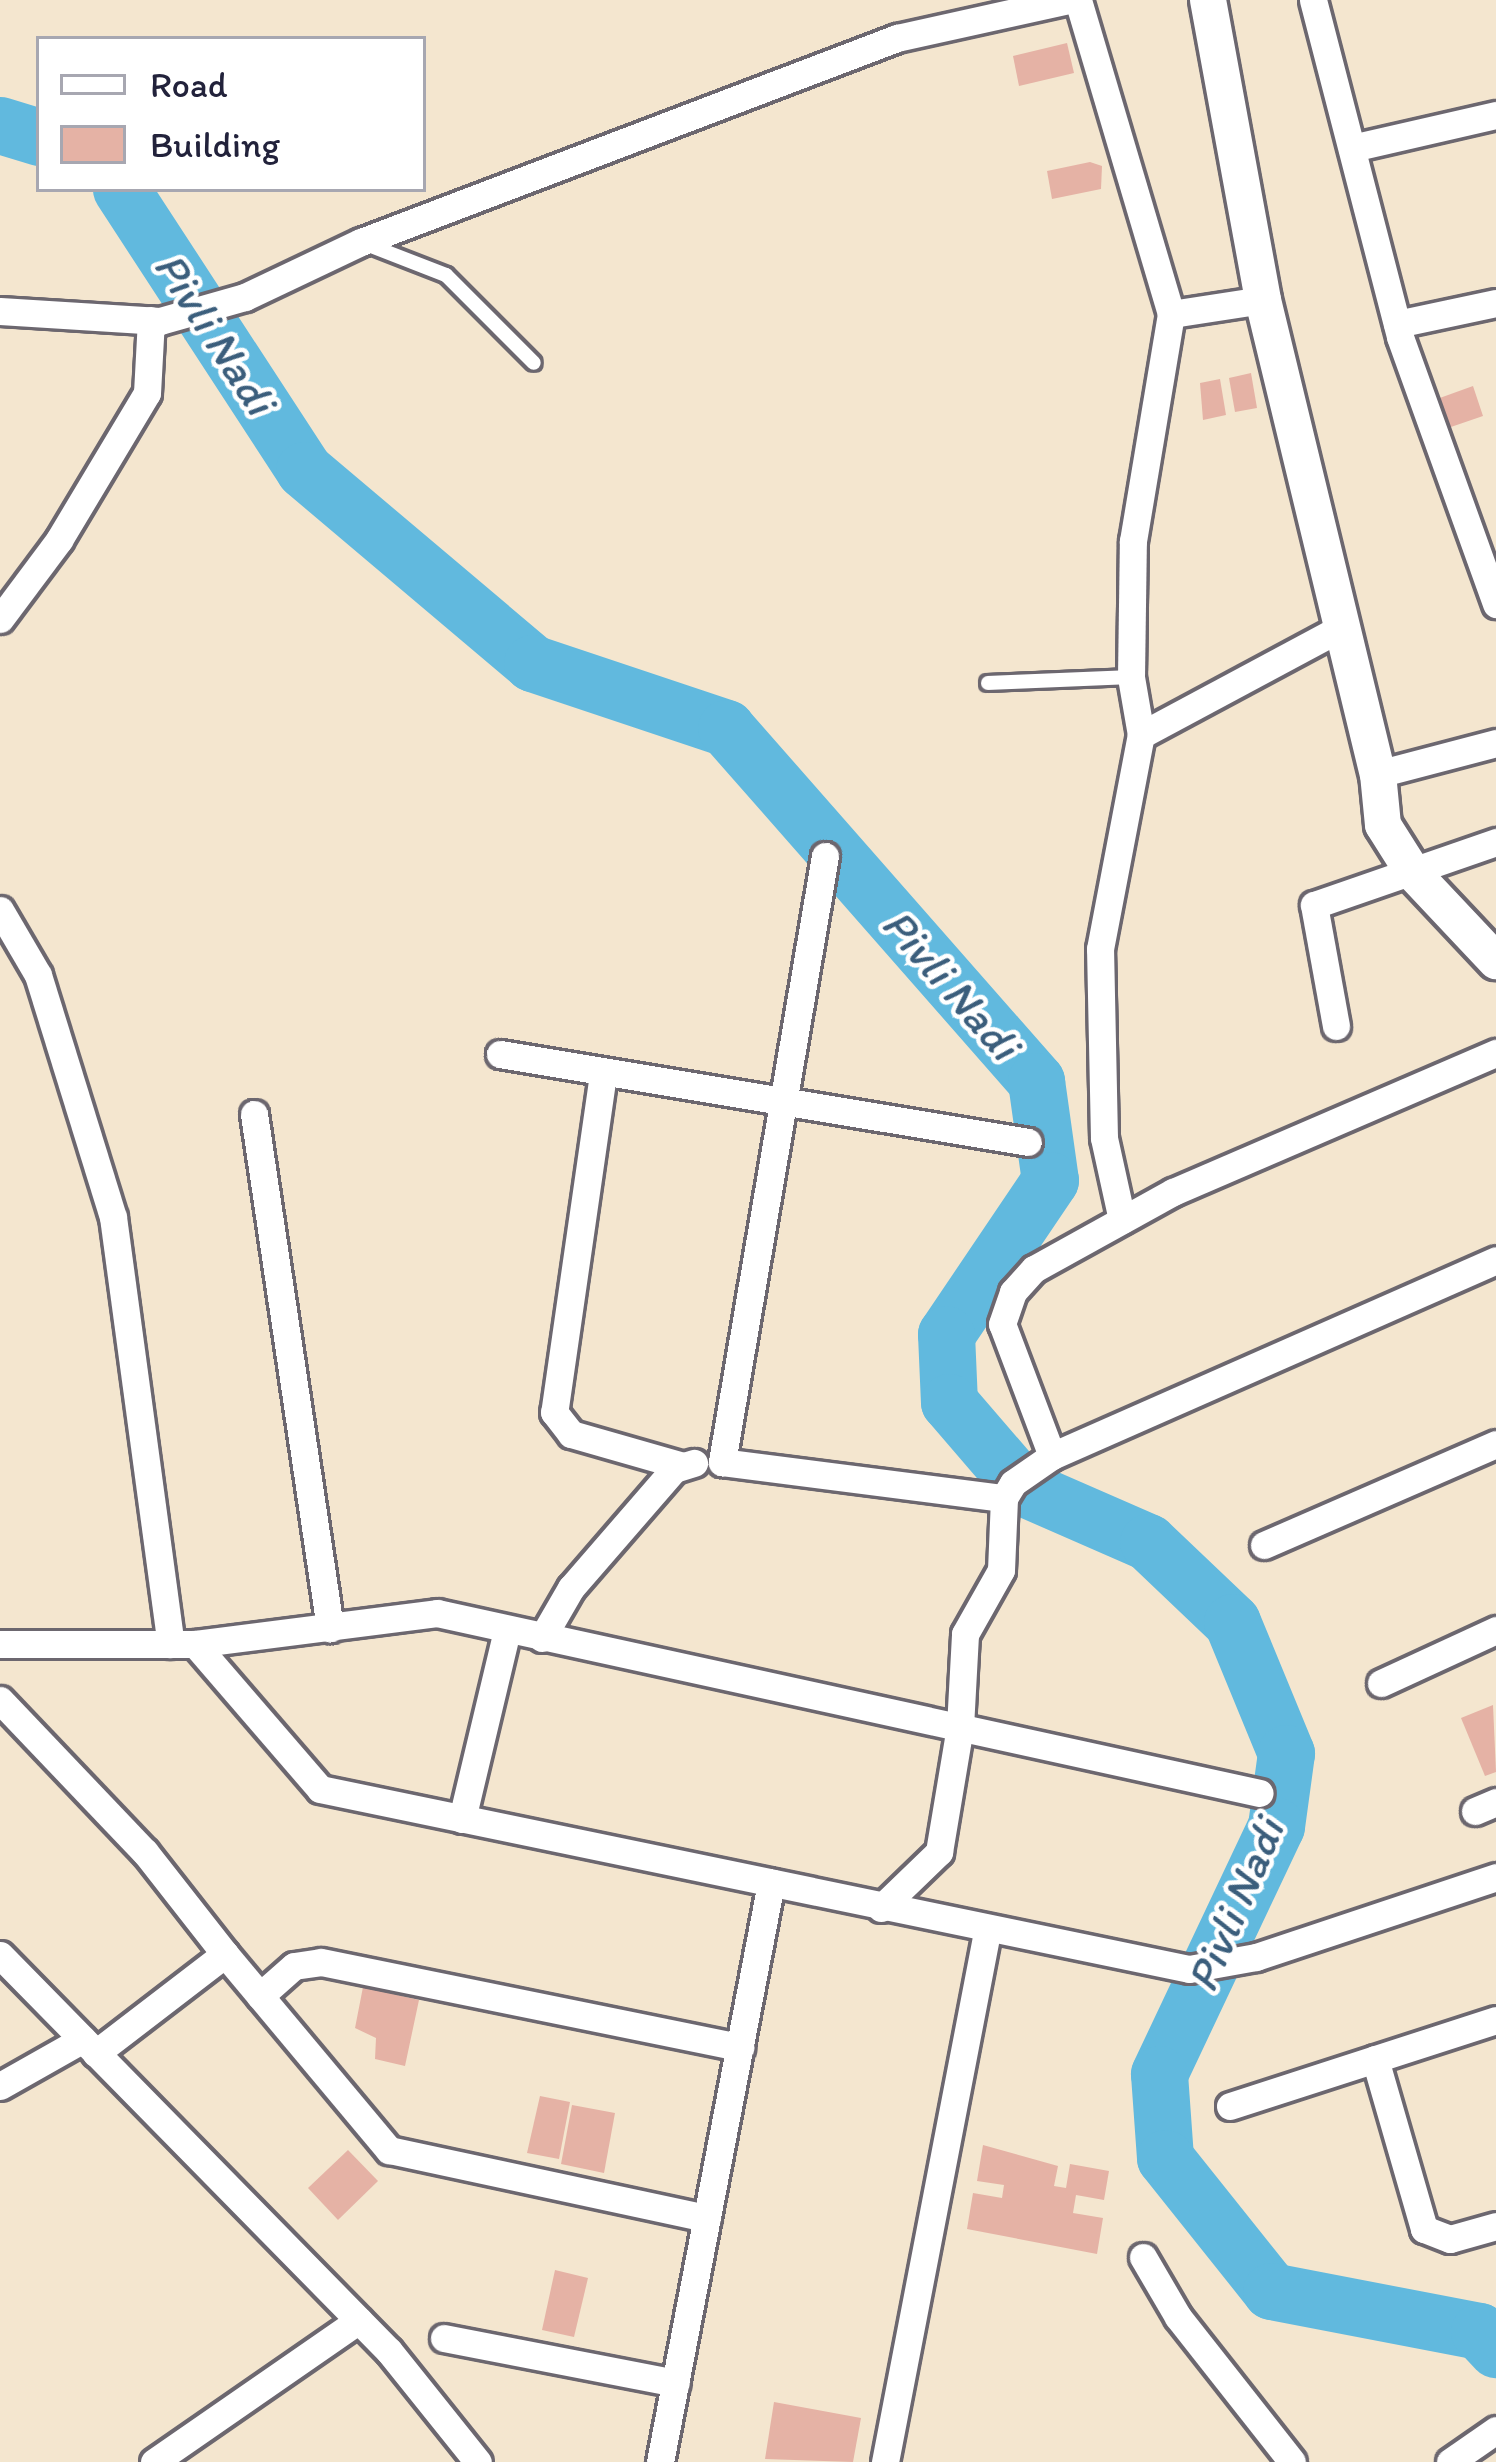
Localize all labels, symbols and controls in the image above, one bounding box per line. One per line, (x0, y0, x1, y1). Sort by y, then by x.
legend (36, 36, 426, 192)
text: Road (150, 63, 228, 106)
text: Building (150, 123, 280, 166)
water label: Pivli Nadi (143, 242, 287, 424)
water label: Pivli Nadi (871, 897, 1031, 1071)
water label: Pivli Nadi (1174, 1810, 1296, 2000)

